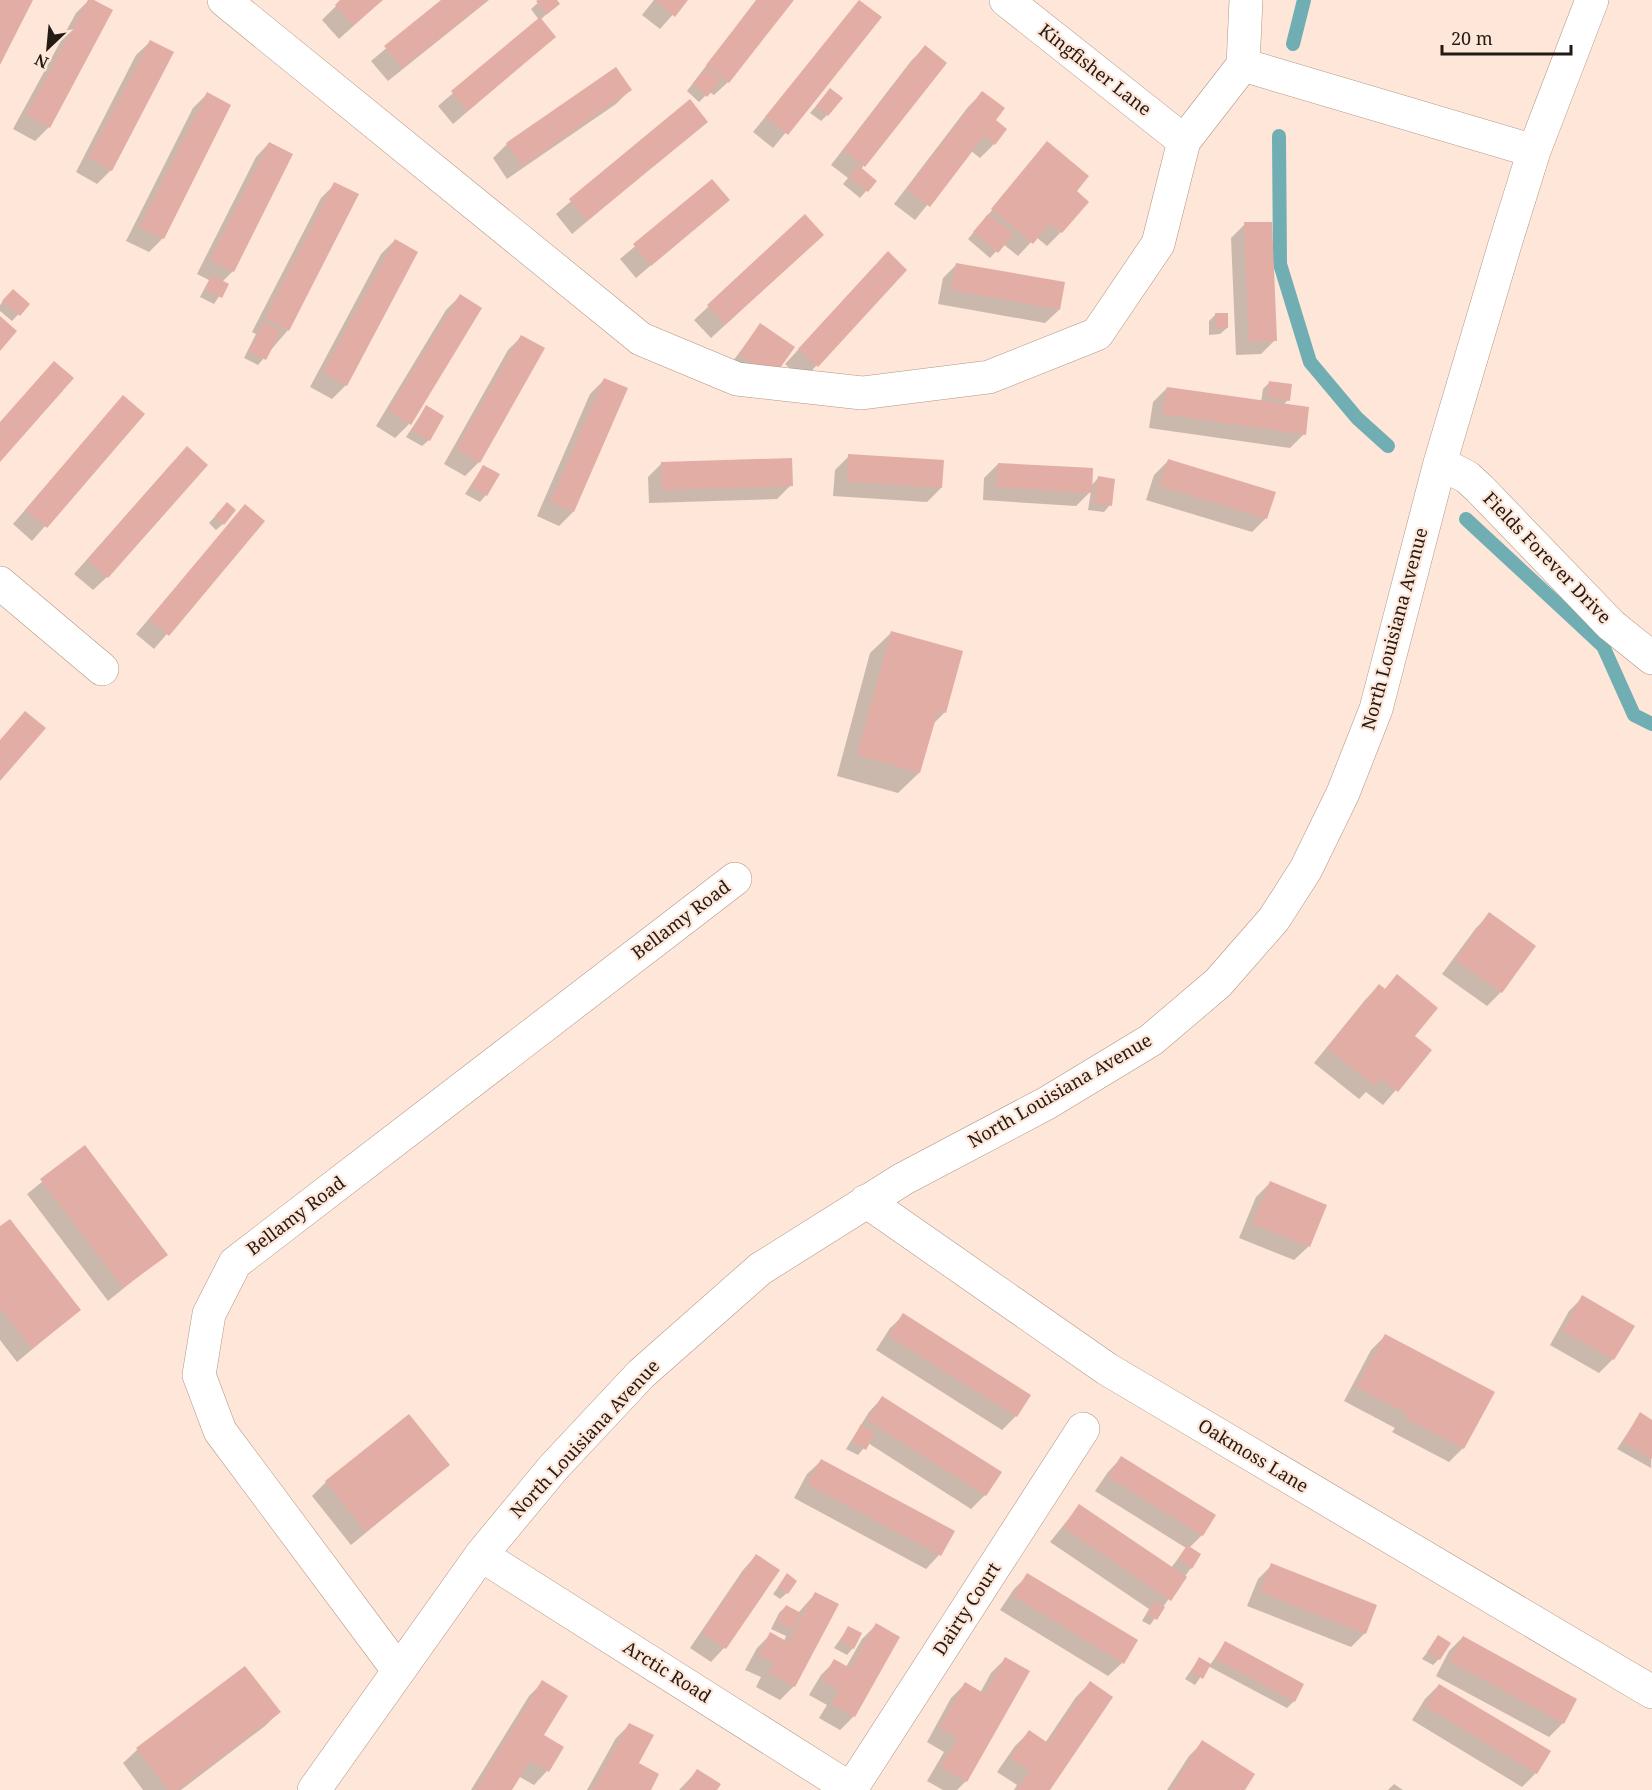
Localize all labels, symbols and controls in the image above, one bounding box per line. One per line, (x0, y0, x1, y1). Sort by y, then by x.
north arrow (18, 18, 78, 78)
street label: Kingfisher Lane (1034, 18, 1157, 121)
scale bar (1442, 18, 1571, 56)
text: 20 m (1451, 26, 1493, 50)
text: N (31, 49, 52, 74)
street label: Fields Forever Drive (1479, 486, 1617, 628)
street label: North Louisiana Avenue (1355, 525, 1433, 733)
street label: Bellamy Road (626, 874, 735, 964)
street label: North Louisiana Avenue (963, 1028, 1156, 1153)
street label: Bellamy Road (241, 1170, 350, 1260)
street label: North Louisiana Avenue (504, 1354, 664, 1523)
street label: Oakmoss Lane (1194, 1413, 1313, 1498)
street label: Dairty Court (927, 1557, 1005, 1660)
street label: Arctic Road (619, 1635, 716, 1708)

